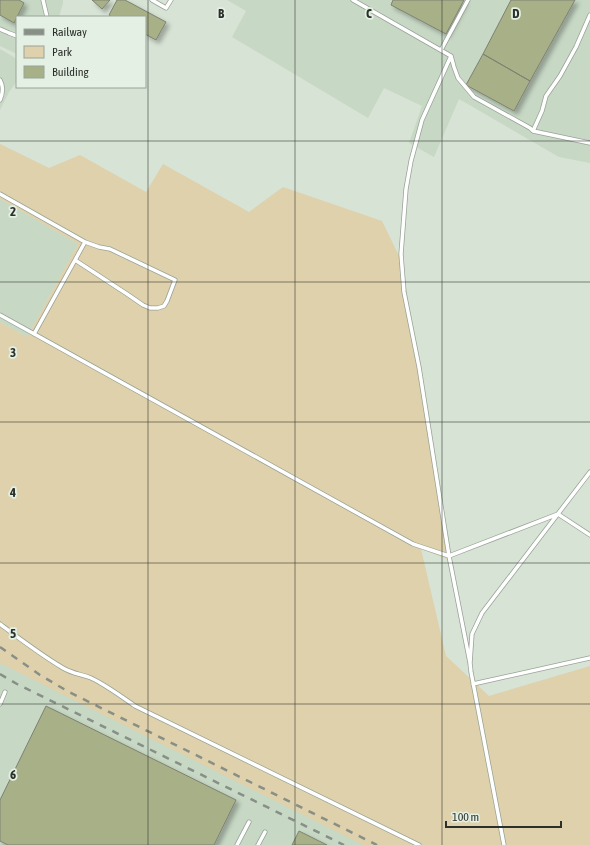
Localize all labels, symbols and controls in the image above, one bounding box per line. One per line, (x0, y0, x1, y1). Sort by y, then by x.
text: B (218, 6, 225, 21)
text: C (366, 6, 372, 21)
text: D (512, 6, 520, 21)
legend (16, 16, 146, 88)
text: Railway (52, 25, 87, 39)
text: Park (52, 45, 73, 59)
text: Building (52, 65, 90, 79)
text: 2 (10, 204, 16, 219)
text: 3 (10, 345, 16, 360)
text: 4 (9, 485, 16, 500)
text: 5 (10, 626, 16, 641)
text: 6 (10, 767, 16, 782)
scale bar (446, 803, 561, 829)
text: 100 m (452, 810, 479, 824)

